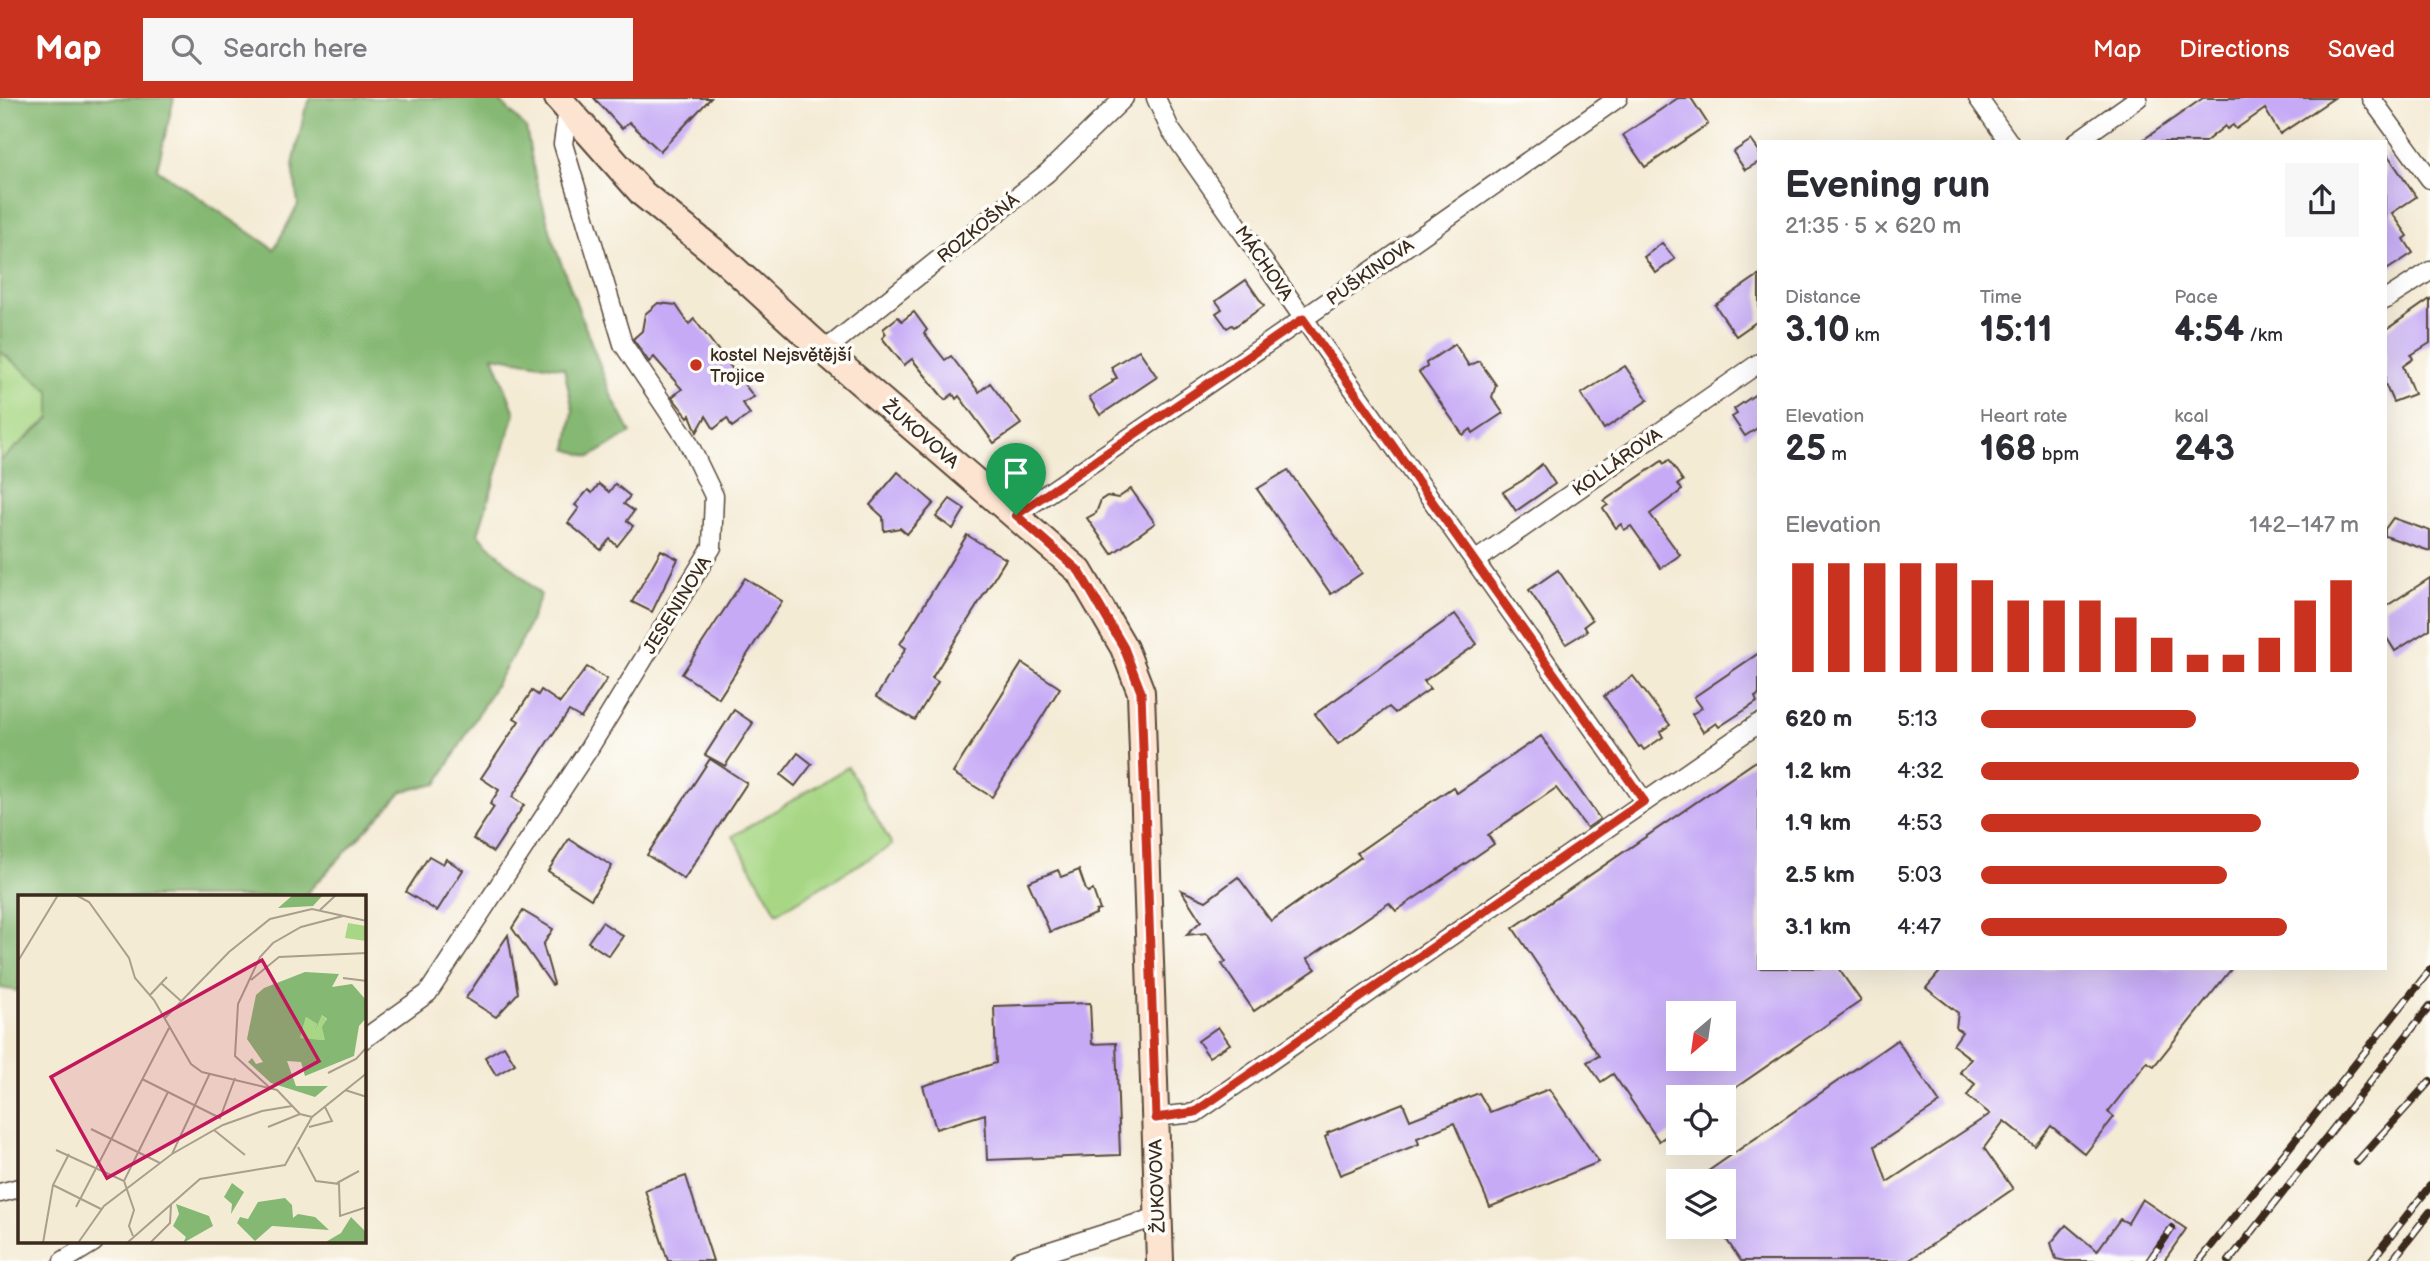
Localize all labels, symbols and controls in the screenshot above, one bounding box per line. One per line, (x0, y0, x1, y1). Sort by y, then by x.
search box (143, 18, 633, 81)
text: Map (35, 29, 101, 69)
icon: search (167, 30, 205, 68)
text: Search here (223, 34, 367, 65)
text: Map (2093, 35, 2141, 64)
text: Directions (2179, 35, 2290, 64)
text: Saved (2328, 35, 2395, 64)
text: Evening run (1785, 163, 1990, 208)
button: share (2285, 163, 2359, 237)
street label: ROZKOŠNÁ (932, 187, 1024, 268)
text: 21:35 · 5 × 620 m (1785, 212, 1961, 240)
street label: MÁCHOVA (1230, 221, 1299, 305)
street label: PUŠKINOVA (1322, 234, 1418, 310)
text: Distance (1785, 286, 1861, 309)
text: Time (1980, 286, 2022, 309)
text: Pace (2174, 286, 2218, 309)
text: 3.10 (1785, 309, 1850, 352)
text: 15:11 (1980, 309, 2052, 352)
text: 4:54 (2174, 309, 2244, 352)
text: km (1850, 324, 1880, 347)
text: /km (2244, 324, 2283, 347)
place label: kostel Nejsvětější Trojice (710, 345, 852, 387)
marker: kostel Nejsvětější Trojice (688, 357, 704, 373)
street label: ŽUKOVOVA (878, 394, 964, 473)
text: Elevation (1785, 405, 1864, 428)
text: Heart rate (1980, 405, 2067, 428)
text: kcal (2174, 405, 2208, 428)
street label: KOLLÁROVA (1568, 422, 1666, 501)
text: 25 (1785, 428, 1826, 471)
text: 168 (1980, 428, 2037, 471)
text: 243 (2174, 428, 2235, 471)
pin (986, 443, 1046, 515)
text: m (1826, 443, 1847, 466)
text: bpm (2037, 443, 2079, 466)
icon: arrive (997, 454, 1035, 492)
text: Elevation (1785, 511, 1881, 539)
text: 142–147 m (2249, 511, 2359, 539)
street label: JESENINOVA (639, 553, 716, 658)
text: 620 m (1785, 705, 1852, 733)
text: 5:13 (1897, 705, 1938, 733)
text: 1.2 km (1785, 757, 1851, 785)
text: 4:32 (1897, 757, 1943, 785)
text: 1.9 km (1785, 809, 1851, 837)
text: 4:53 (1897, 809, 1943, 837)
text: 2.5 km (1785, 861, 1855, 889)
text: 5:03 (1897, 861, 1943, 889)
inset map (18, 895, 366, 1244)
text: 3.1 km (1785, 913, 1851, 941)
text: 4:47 (1897, 913, 1941, 941)
north arrow (1666, 1001, 1736, 1071)
map controls (1666, 1001, 1736, 1239)
button: locate (1666, 1085, 1736, 1155)
street label: ŽUKOVOVA (1143, 1139, 1170, 1234)
button: layers (1666, 1169, 1736, 1239)

